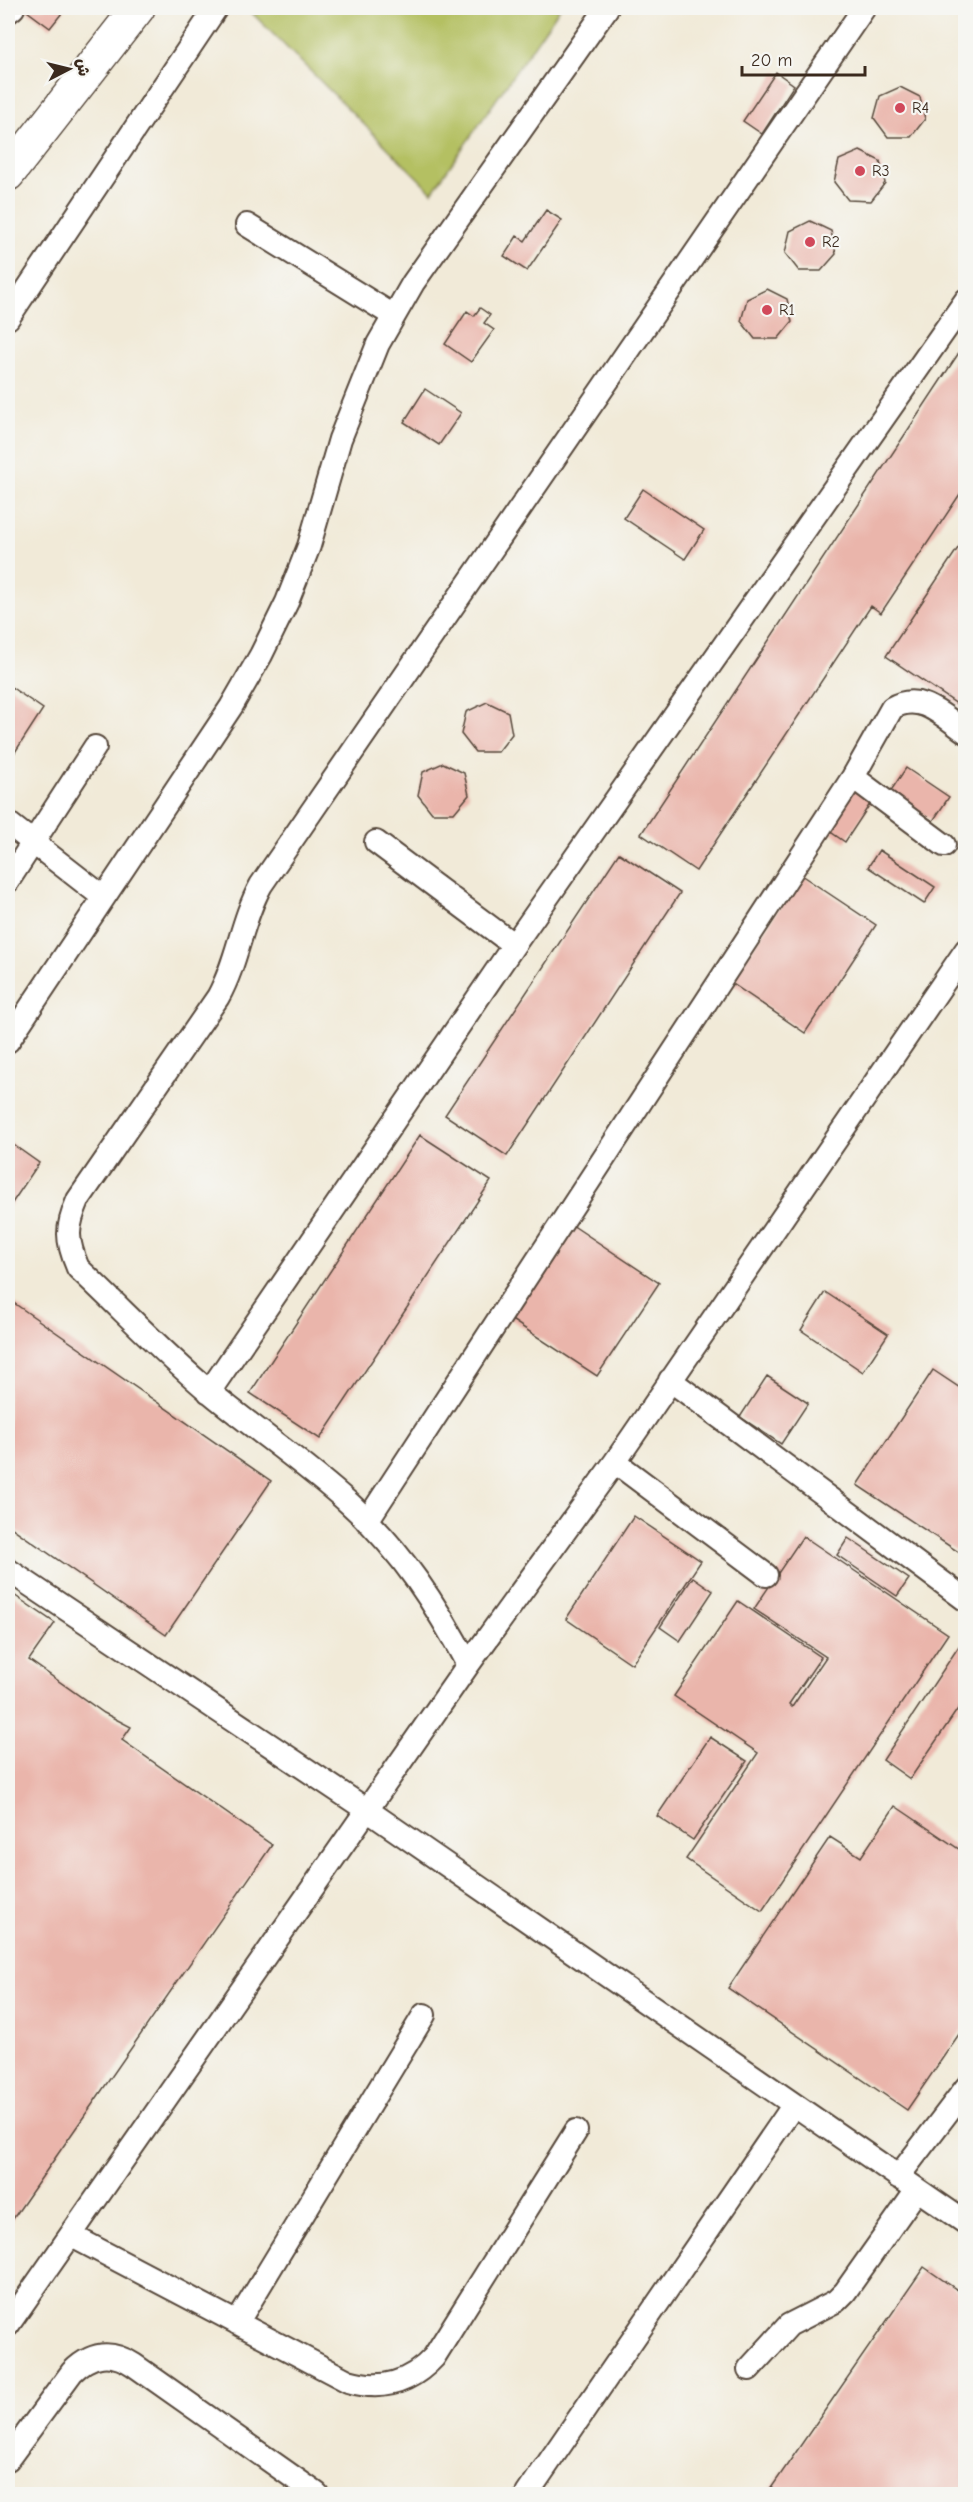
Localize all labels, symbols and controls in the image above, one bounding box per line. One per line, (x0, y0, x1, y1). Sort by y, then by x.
north arrow (39, 39, 99, 99)
scale bar (742, 39, 865, 77)
text: 20 m (751, 50, 792, 71)
text: ش (73, 57, 93, 77)
place label: R4 (912, 99, 929, 117)
marker: R4 (893, 101, 907, 115)
place label: R3 (872, 162, 890, 180)
marker: R3 (853, 164, 867, 178)
place label: R2 (822, 233, 840, 251)
marker: R2 (803, 235, 817, 249)
place label: R1 (779, 301, 795, 319)
marker: R1 (760, 303, 774, 317)

